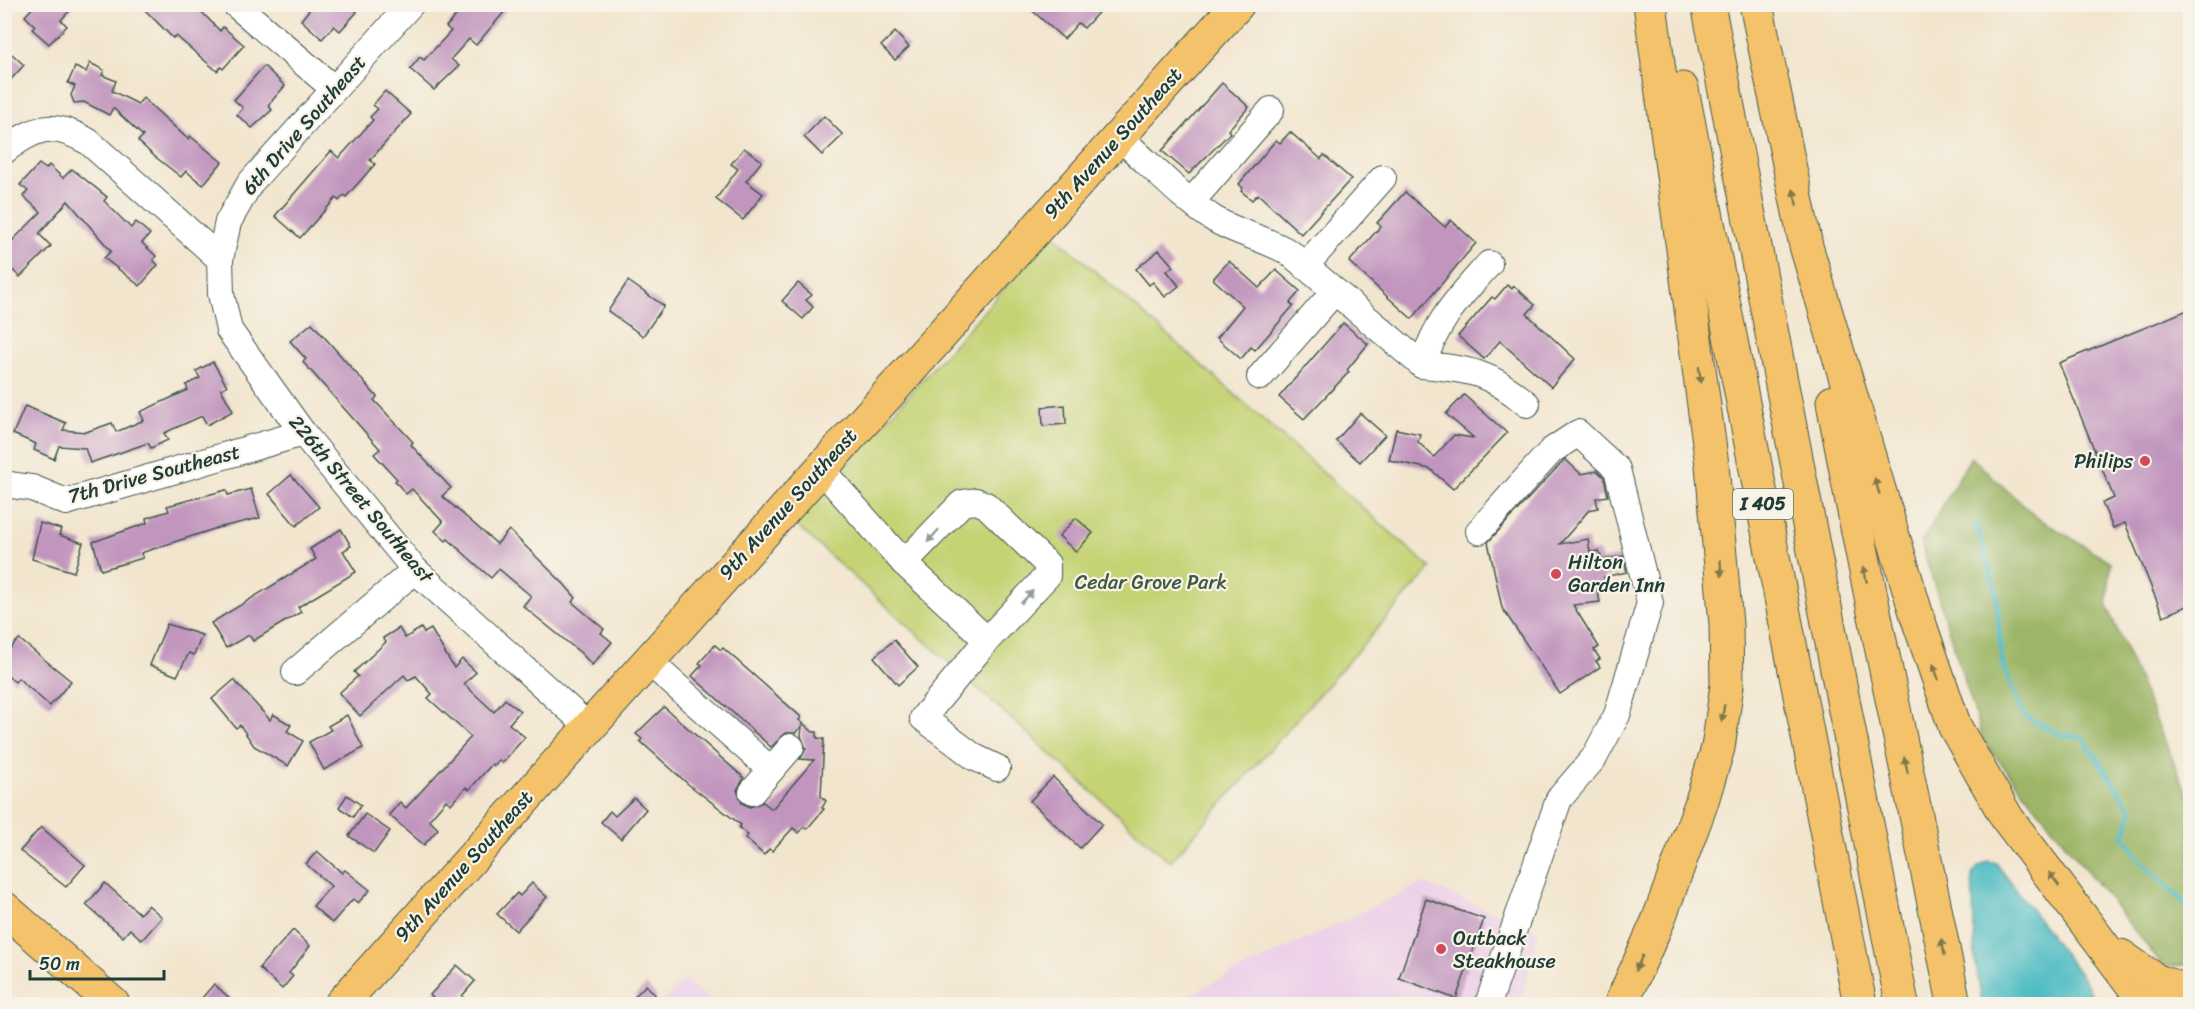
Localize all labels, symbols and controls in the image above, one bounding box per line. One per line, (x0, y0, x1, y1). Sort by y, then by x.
street label: 6th Drive Southeast (233, 47, 375, 203)
street label: 9th Avenue Southeast (1035, 59, 1191, 227)
one-way arrow (1790, 188, 1800, 207)
one-way arrow (1695, 365, 1704, 384)
street label: 226th Street Southeast (280, 407, 443, 592)
street label: 9th Avenue Southeast (710, 420, 866, 588)
street label: 7th Drive Southeast (64, 434, 244, 514)
place label: Philips (2074, 444, 2134, 479)
marker: Philips (2138, 454, 2152, 468)
one-way arrow (1872, 477, 1882, 495)
road number: I 405 (1733, 489, 1793, 519)
one-way arrow (926, 528, 940, 543)
place label: Hilton Garden Inn (1568, 545, 1665, 603)
one-way arrow (1716, 559, 1726, 578)
one-way arrow (1860, 564, 1869, 583)
park label: Cedar Grove Park (1075, 565, 1227, 600)
marker: Hilton Garden Inn (1549, 567, 1563, 581)
one-way arrow (1020, 590, 1034, 605)
one-way arrow (1931, 663, 1940, 681)
one-way arrow (1718, 704, 1727, 723)
one-way arrow (1901, 756, 1911, 774)
street label: 9th Avenue Southeast (386, 782, 542, 950)
one-way arrow (2048, 872, 2060, 888)
place label: Outback Steakhouse (1453, 921, 1556, 979)
one-way arrow (1938, 937, 1947, 956)
marker: Outback Steakhouse (1434, 942, 1448, 956)
scale bar (30, 943, 164, 981)
text: 50 m (39, 948, 80, 980)
one-way arrow (1634, 954, 1644, 972)

